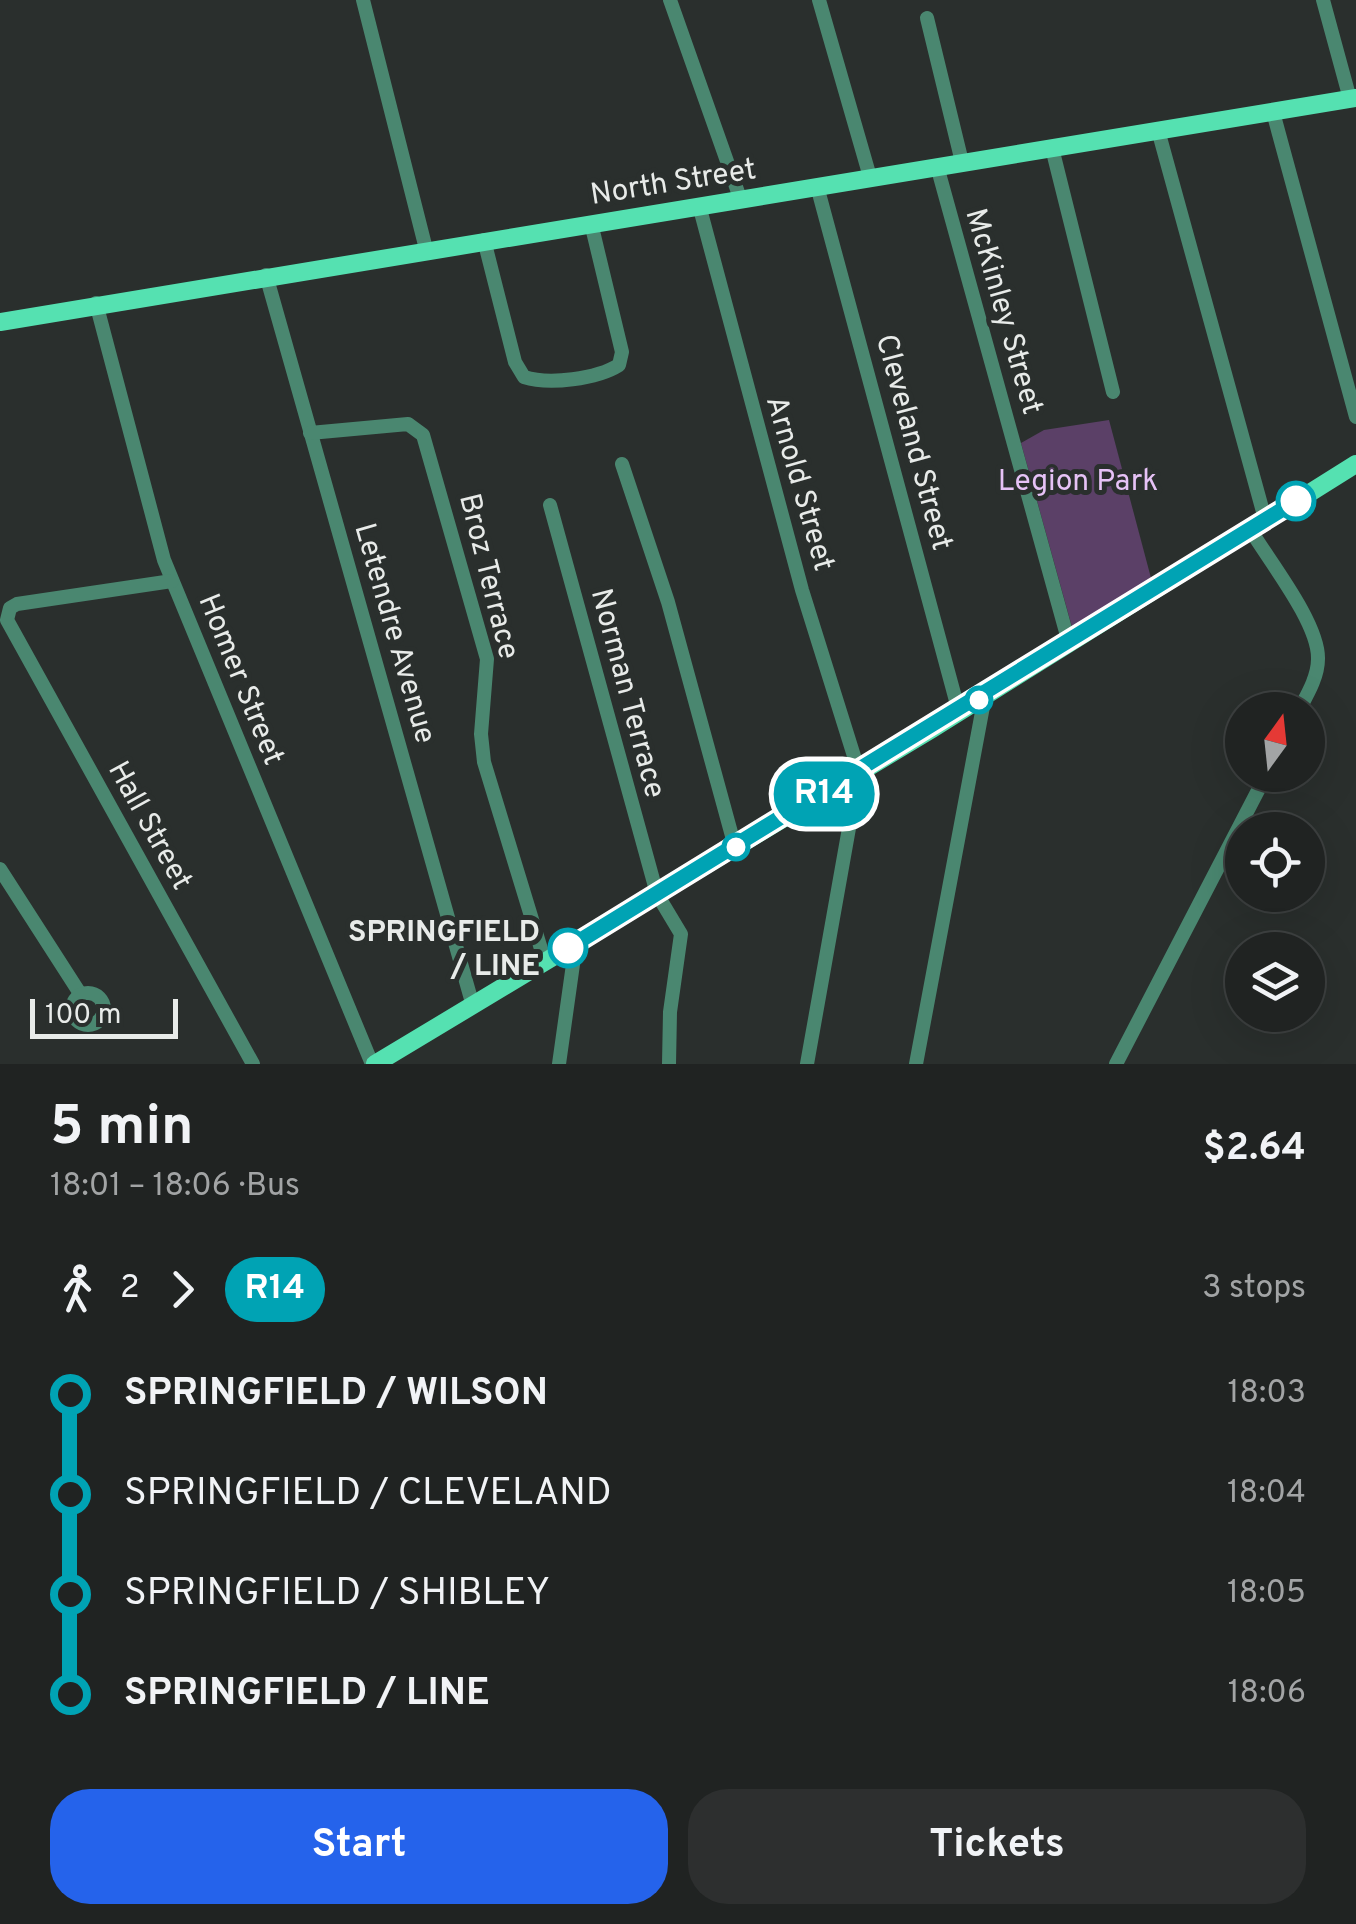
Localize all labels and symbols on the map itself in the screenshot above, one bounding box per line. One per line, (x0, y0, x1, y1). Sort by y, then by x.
street label: North Street (588, 152, 759, 215)
street label: McKinley Street (956, 205, 1050, 419)
street label: Cleveland Street (866, 331, 959, 555)
street label: Arnold Street (756, 392, 841, 575)
park label: Legion Park (998, 464, 1158, 501)
unlabelled marker (1277, 482, 1315, 520)
street label: Broz Terrace (449, 490, 526, 663)
street label: Letendre Avenue (344, 519, 443, 748)
street label: Norman Terrace (581, 585, 672, 802)
street label: Homer Street (189, 589, 291, 771)
unlabelled marker (966, 687, 992, 713)
north arrow (1225, 692, 1325, 792)
street label: Hall Street (98, 755, 199, 897)
line badge: R14 (766, 762, 882, 826)
unlabelled marker (723, 834, 749, 860)
place label: SPRINGFIELD / LINE (348, 915, 540, 986)
marker: SPRINGFIELD / LINE (549, 929, 587, 967)
scale bar (30, 994, 178, 1038)

